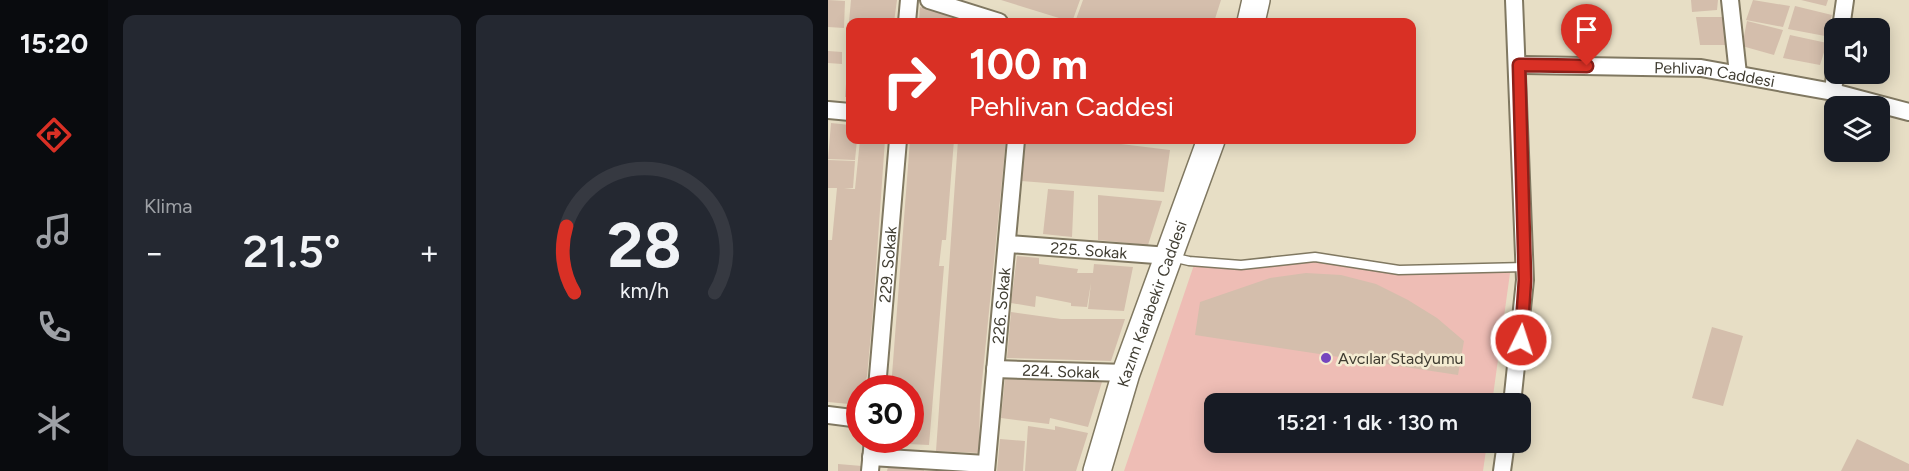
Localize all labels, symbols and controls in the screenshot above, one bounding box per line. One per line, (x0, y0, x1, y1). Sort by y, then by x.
pin (1561, 4, 1612, 66)
icon: arrive (1570, 13, 1603, 46)
map controls (1824, 18, 1890, 162)
button: sound (1824, 18, 1890, 84)
text: 15:20 (20, 27, 88, 60)
text: 100 m (969, 39, 1088, 90)
icon: right (870, 42, 948, 120)
street label: Pehlivan Caddesi (1654, 58, 1776, 91)
text: Pehlivan Caddesi (969, 90, 1174, 123)
button: layers (1824, 96, 1890, 162)
icon: directions (33, 114, 75, 156)
text: Klima (144, 194, 192, 218)
text: 28 (607, 208, 681, 283)
icon: music (33, 210, 75, 252)
street label: Kazım Karabekir Caddesi (1113, 218, 1190, 389)
text: 21.5° (243, 224, 341, 278)
street label: 229. Sokak (875, 225, 900, 304)
text: − (144, 233, 165, 272)
text: + (419, 233, 440, 272)
street label: 225. Sokak (1050, 238, 1128, 262)
street label: 226. Sokak (988, 266, 1014, 345)
text: km/h (620, 278, 669, 303)
icon: phone (33, 306, 75, 348)
position arrow (1489, 308, 1553, 372)
place label: Avcılar Stadyumu (1338, 349, 1463, 368)
marker: Avcılar Stadyumu (1319, 351, 1333, 365)
street label: 224. Sokak (1022, 360, 1100, 382)
speed limit sign: 30 (846, 375, 924, 453)
icon: climate (33, 402, 75, 444)
text: 15:21 · 1 dk · 130 m (1277, 409, 1458, 436)

